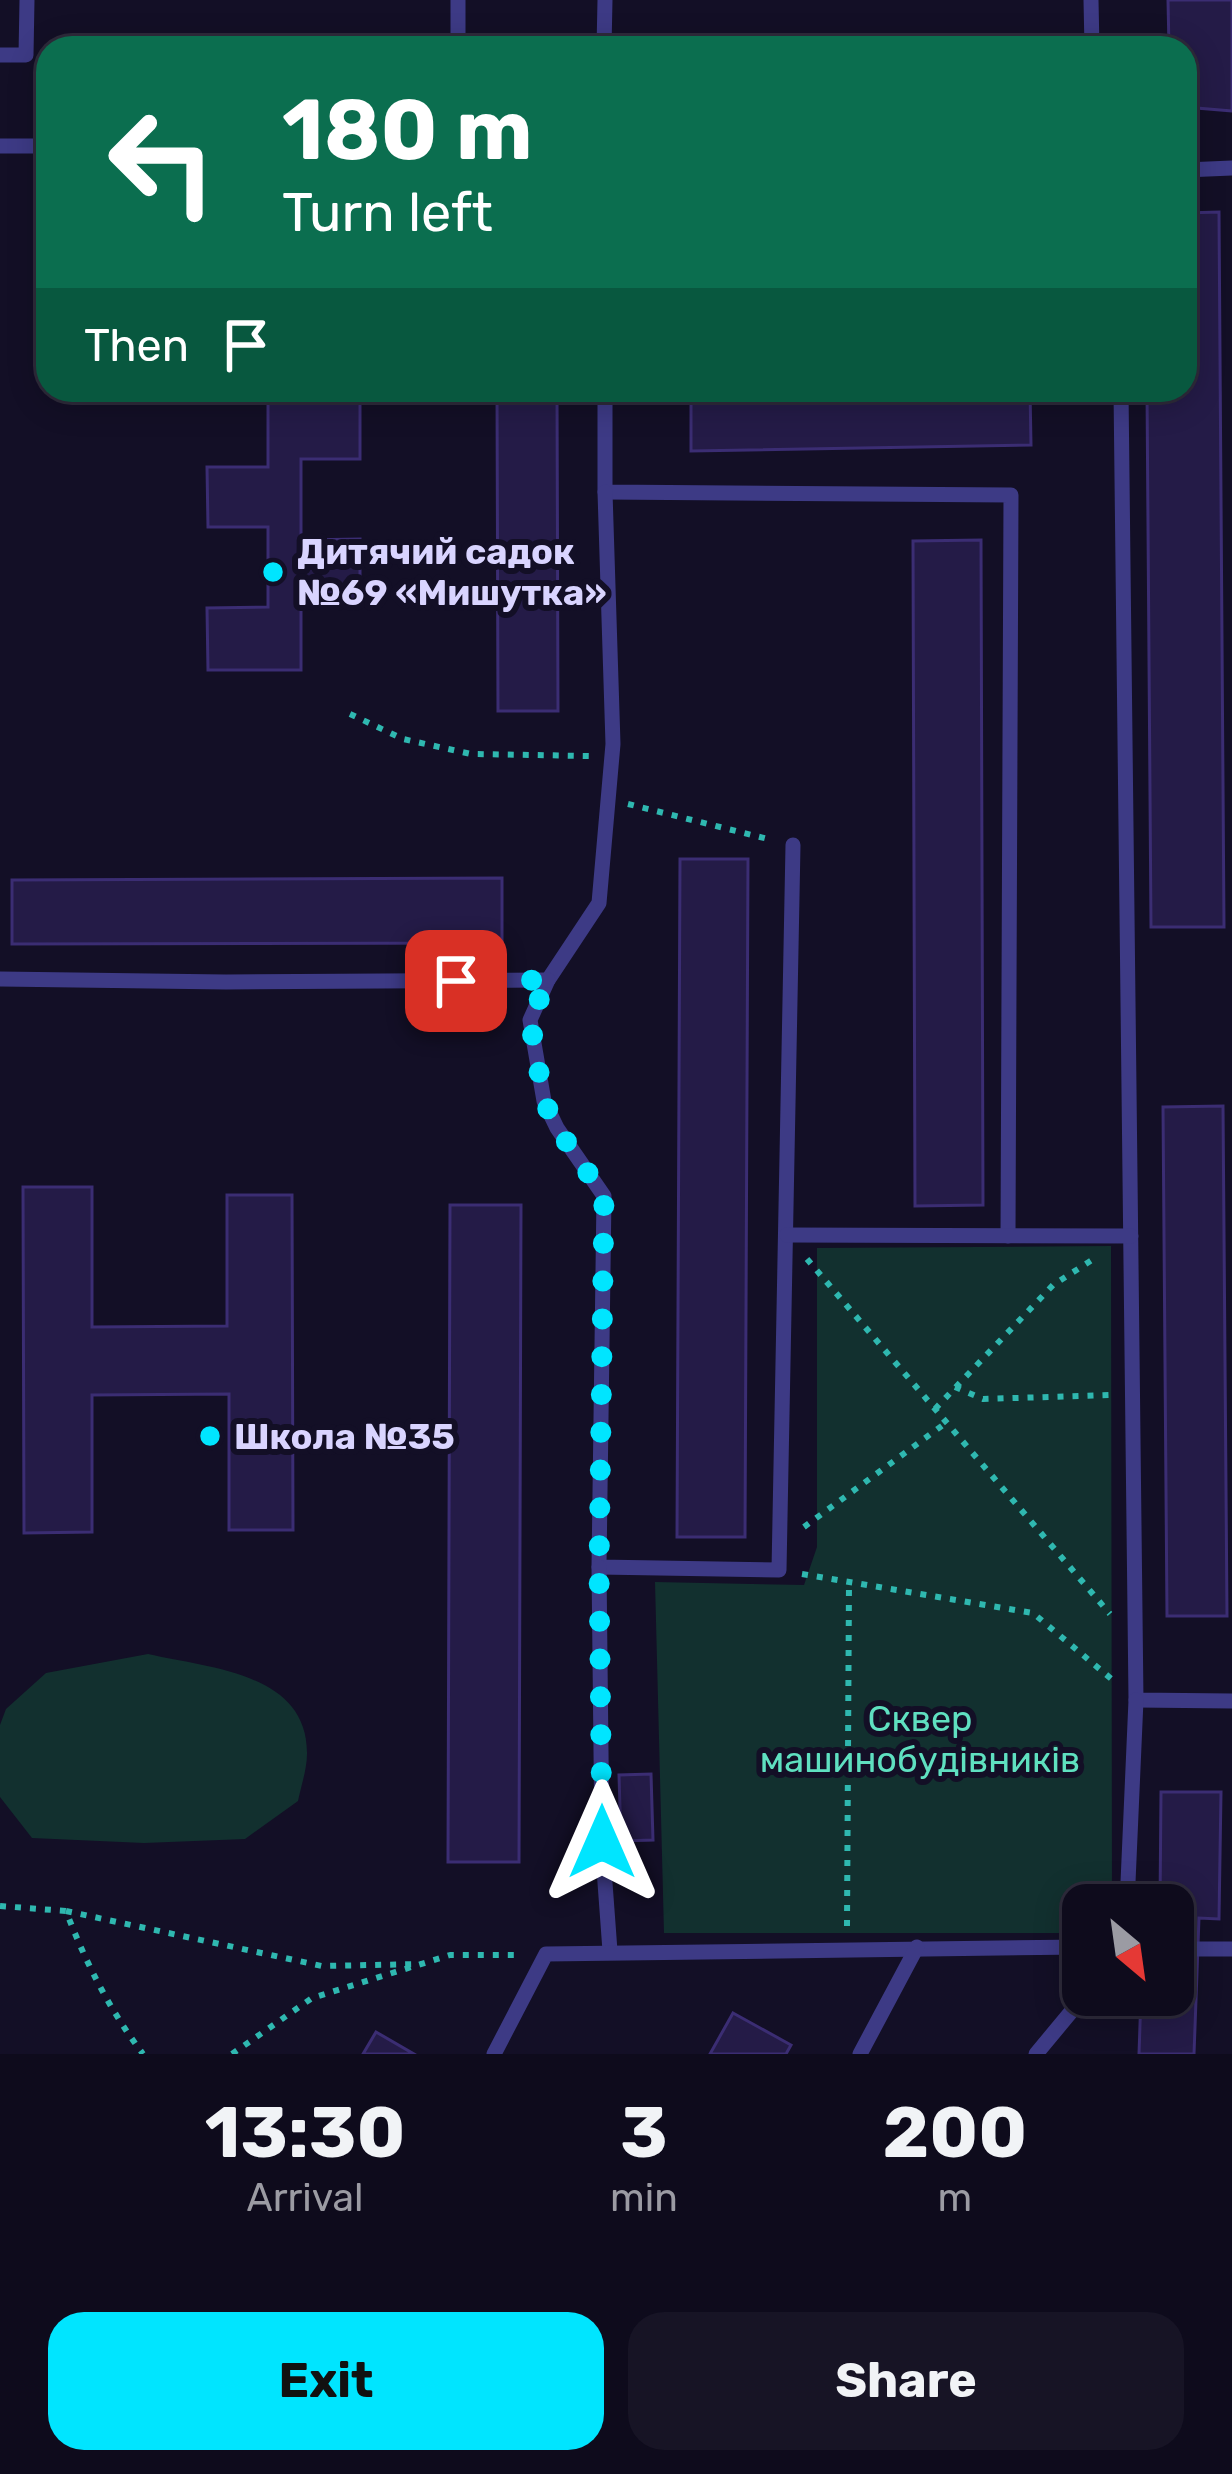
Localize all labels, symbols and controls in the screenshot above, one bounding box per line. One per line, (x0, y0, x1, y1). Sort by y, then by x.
text: 180 m (282, 80, 533, 180)
icon: left (84, 84, 240, 240)
text: Turn left (282, 181, 493, 245)
icon: arrive (213, 312, 279, 378)
text: Then (84, 319, 189, 372)
place label: Дитячий садок №69 «Мишутка» (297, 530, 607, 614)
marker: Дитячий садок №69 «Мишутка» (260, 559, 286, 585)
pin (405, 930, 507, 1032)
icon: arrive (423, 948, 489, 1014)
place label: Школа №35 (234, 1415, 455, 1458)
marker: Школа №35 (197, 1423, 223, 1449)
park label: Сквер машинобудівників (760, 1697, 1080, 1781)
position arrow (539, 1779, 665, 1905)
north arrow (1062, 1884, 1194, 2016)
map controls (1062, 1884, 1194, 2016)
text: 13:30 (205, 2090, 405, 2175)
text: 3 (620, 2090, 668, 2175)
text: 200 (883, 2090, 1027, 2175)
text: Arrival (247, 2175, 364, 2221)
text: min (610, 2175, 678, 2221)
text: m (938, 2175, 972, 2221)
button: Exit (48, 2312, 604, 2450)
button: Share (628, 2312, 1184, 2450)

